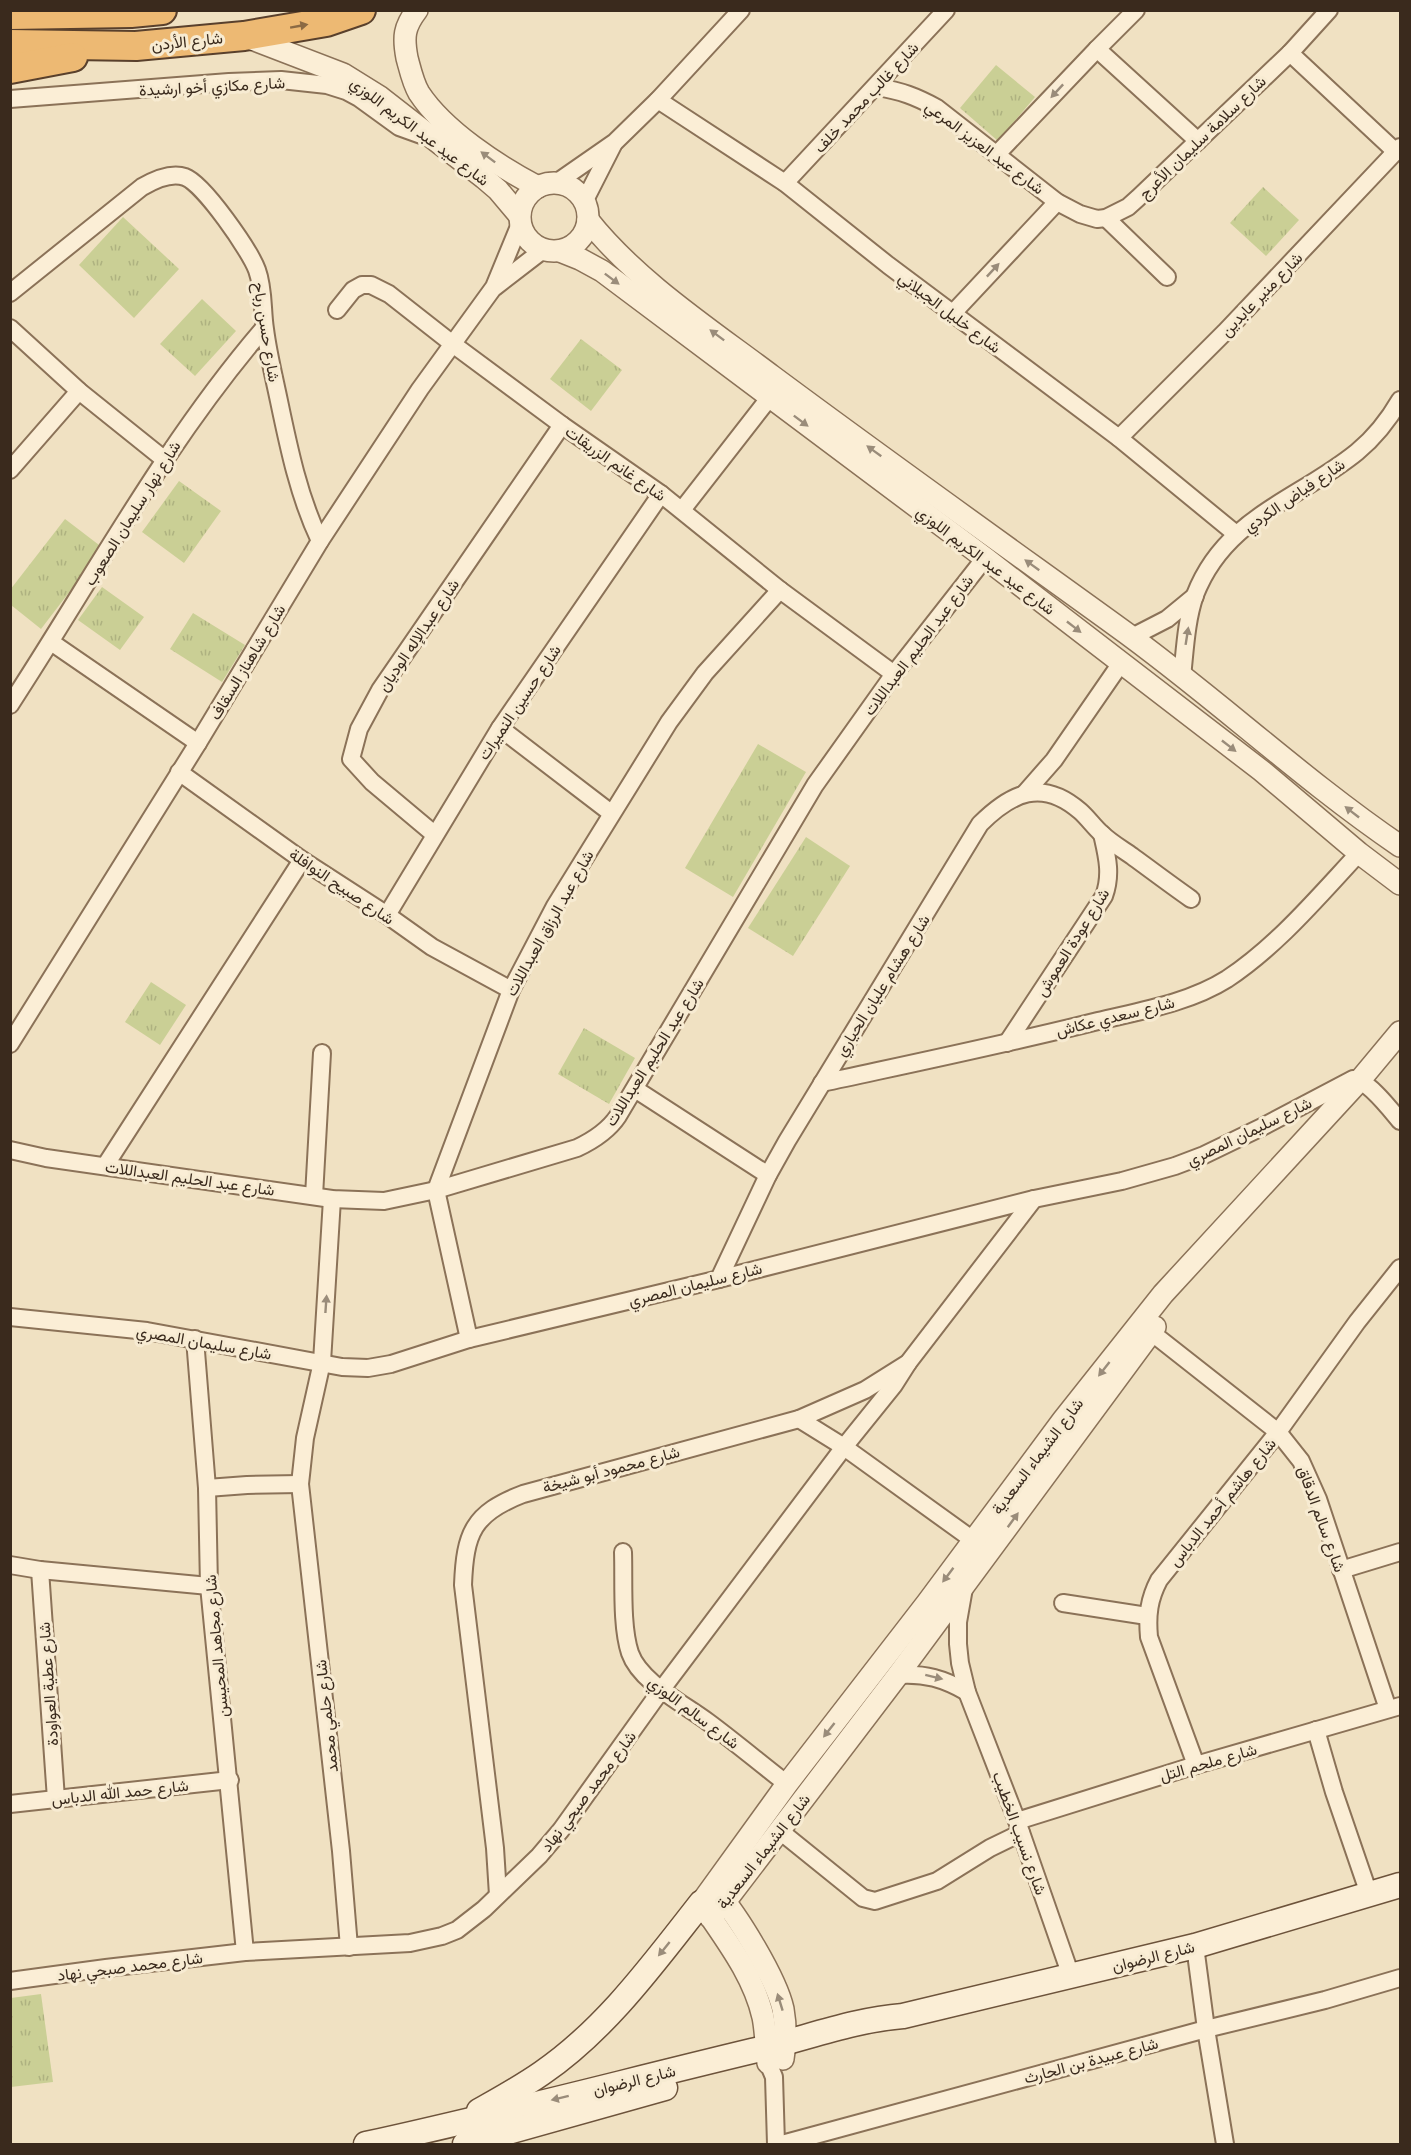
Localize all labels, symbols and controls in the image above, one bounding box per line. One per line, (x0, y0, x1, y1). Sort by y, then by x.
one-way arrow (289, 21, 308, 30)
street label: شارع الأردن (150, 26, 224, 57)
street label: شارع غالب محمد خلف (809, 37, 924, 158)
street label: شارع سلامة سليمان الأعرج (1133, 70, 1271, 204)
street label: شارع مكازي أخو ارشيدة (138, 71, 286, 104)
street label: شارع عيد عبد الكريم اللوزي (344, 71, 494, 193)
one-way arrow (1050, 84, 1064, 98)
street label: شارع عبد العزيز المرعي (919, 95, 1049, 201)
one-way arrow (481, 151, 496, 163)
street label: شارع منير عابدين (1215, 247, 1308, 342)
one-way arrow (986, 262, 1000, 277)
street label: شارع خليل الجيلاني (892, 266, 1006, 360)
one-way arrow (604, 272, 619, 284)
street label: شارع حسن رباح (247, 280, 286, 384)
one-way arrow (710, 329, 725, 341)
one-way arrow (794, 414, 809, 426)
street label: شارع غانم الزريقات (561, 420, 671, 507)
street label: شارع نهار سليمان الصعوب (78, 436, 186, 590)
one-way arrow (866, 445, 882, 457)
street label: شارع فياض الكردي (1239, 453, 1351, 540)
street label: شارع عيد عبد الكريم اللوزي (910, 500, 1060, 622)
one-way arrow (1024, 559, 1040, 571)
street label: شارع عبد الحليم العبداللات (858, 570, 979, 720)
street label: شارع عبدالإله الوديان (372, 574, 465, 696)
street label: شارع شاهناز السقاف (204, 600, 291, 724)
one-way arrow (1066, 621, 1082, 634)
one-way arrow (1182, 626, 1191, 645)
street label: شارع حسين النميرات (472, 640, 567, 765)
one-way arrow (1220, 740, 1236, 752)
one-way arrow (1345, 807, 1360, 819)
street label: شارع صبيح النوافلة (285, 843, 399, 930)
street label: شارع عبد الرزاق العبداللات (500, 846, 599, 1001)
street label: شارع عودة العموش (1030, 884, 1115, 1001)
street label: شارع هشام عليان الحياري (829, 910, 937, 1062)
street label: شارع عبد الحليم العبداللات (599, 974, 709, 1131)
street label: شارع سعدي عكاش (1053, 991, 1177, 1044)
street label: شارع سليمان المصري (1183, 1091, 1317, 1174)
street label: شارع عبد الحليم العبداللات (104, 1155, 276, 1202)
street label: شارع سليمان المصري (626, 1257, 765, 1314)
one-way arrow (321, 1294, 330, 1313)
street label: شارع سليمان المصري (134, 1319, 273, 1368)
one-way arrow (1098, 1362, 1110, 1377)
street label: شارع الشيماء السعدية (986, 1393, 1089, 1519)
street label: شارع هاشم أحمد الدباس (1163, 1433, 1282, 1572)
street label: شارع محمود أبو شيخة (540, 1440, 682, 1499)
street label: شارع سالم الدقاق (1292, 1463, 1351, 1575)
one-way arrow (1007, 1512, 1019, 1527)
one-way arrow (942, 1567, 954, 1582)
street label: شارع مجاهد المحيسن (199, 1574, 234, 1718)
street label: شارع عطية العواودة (33, 1621, 64, 1747)
street label: شارع حلمي محمد (309, 1658, 346, 1773)
street label: شارع سالم اللوزي (642, 1670, 744, 1756)
one-way arrow (925, 1672, 944, 1682)
one-way arrow (824, 1722, 836, 1737)
street label: شارع محمد صبحي نهاد (535, 1726, 643, 1858)
street label: شارع ملحم التل (1157, 1738, 1260, 1787)
street label: شارع نسيب الخطيب (987, 1768, 1053, 1898)
street label: شارع حمد الله الدباس (50, 1774, 190, 1811)
street label: شارع الشيماء السعدية (711, 1789, 816, 1914)
street label: شارع الرضوان (1109, 1935, 1197, 1978)
one-way arrow (658, 1941, 671, 1957)
street label: شارع محمد صبحي نهاد (56, 1946, 204, 1989)
one-way arrow (775, 1993, 784, 2011)
street label: شارع عبيدة بن الحارث (1021, 2031, 1161, 2089)
street label: شارع الرضوان (590, 2059, 678, 2102)
one-way arrow (551, 2094, 570, 2104)

